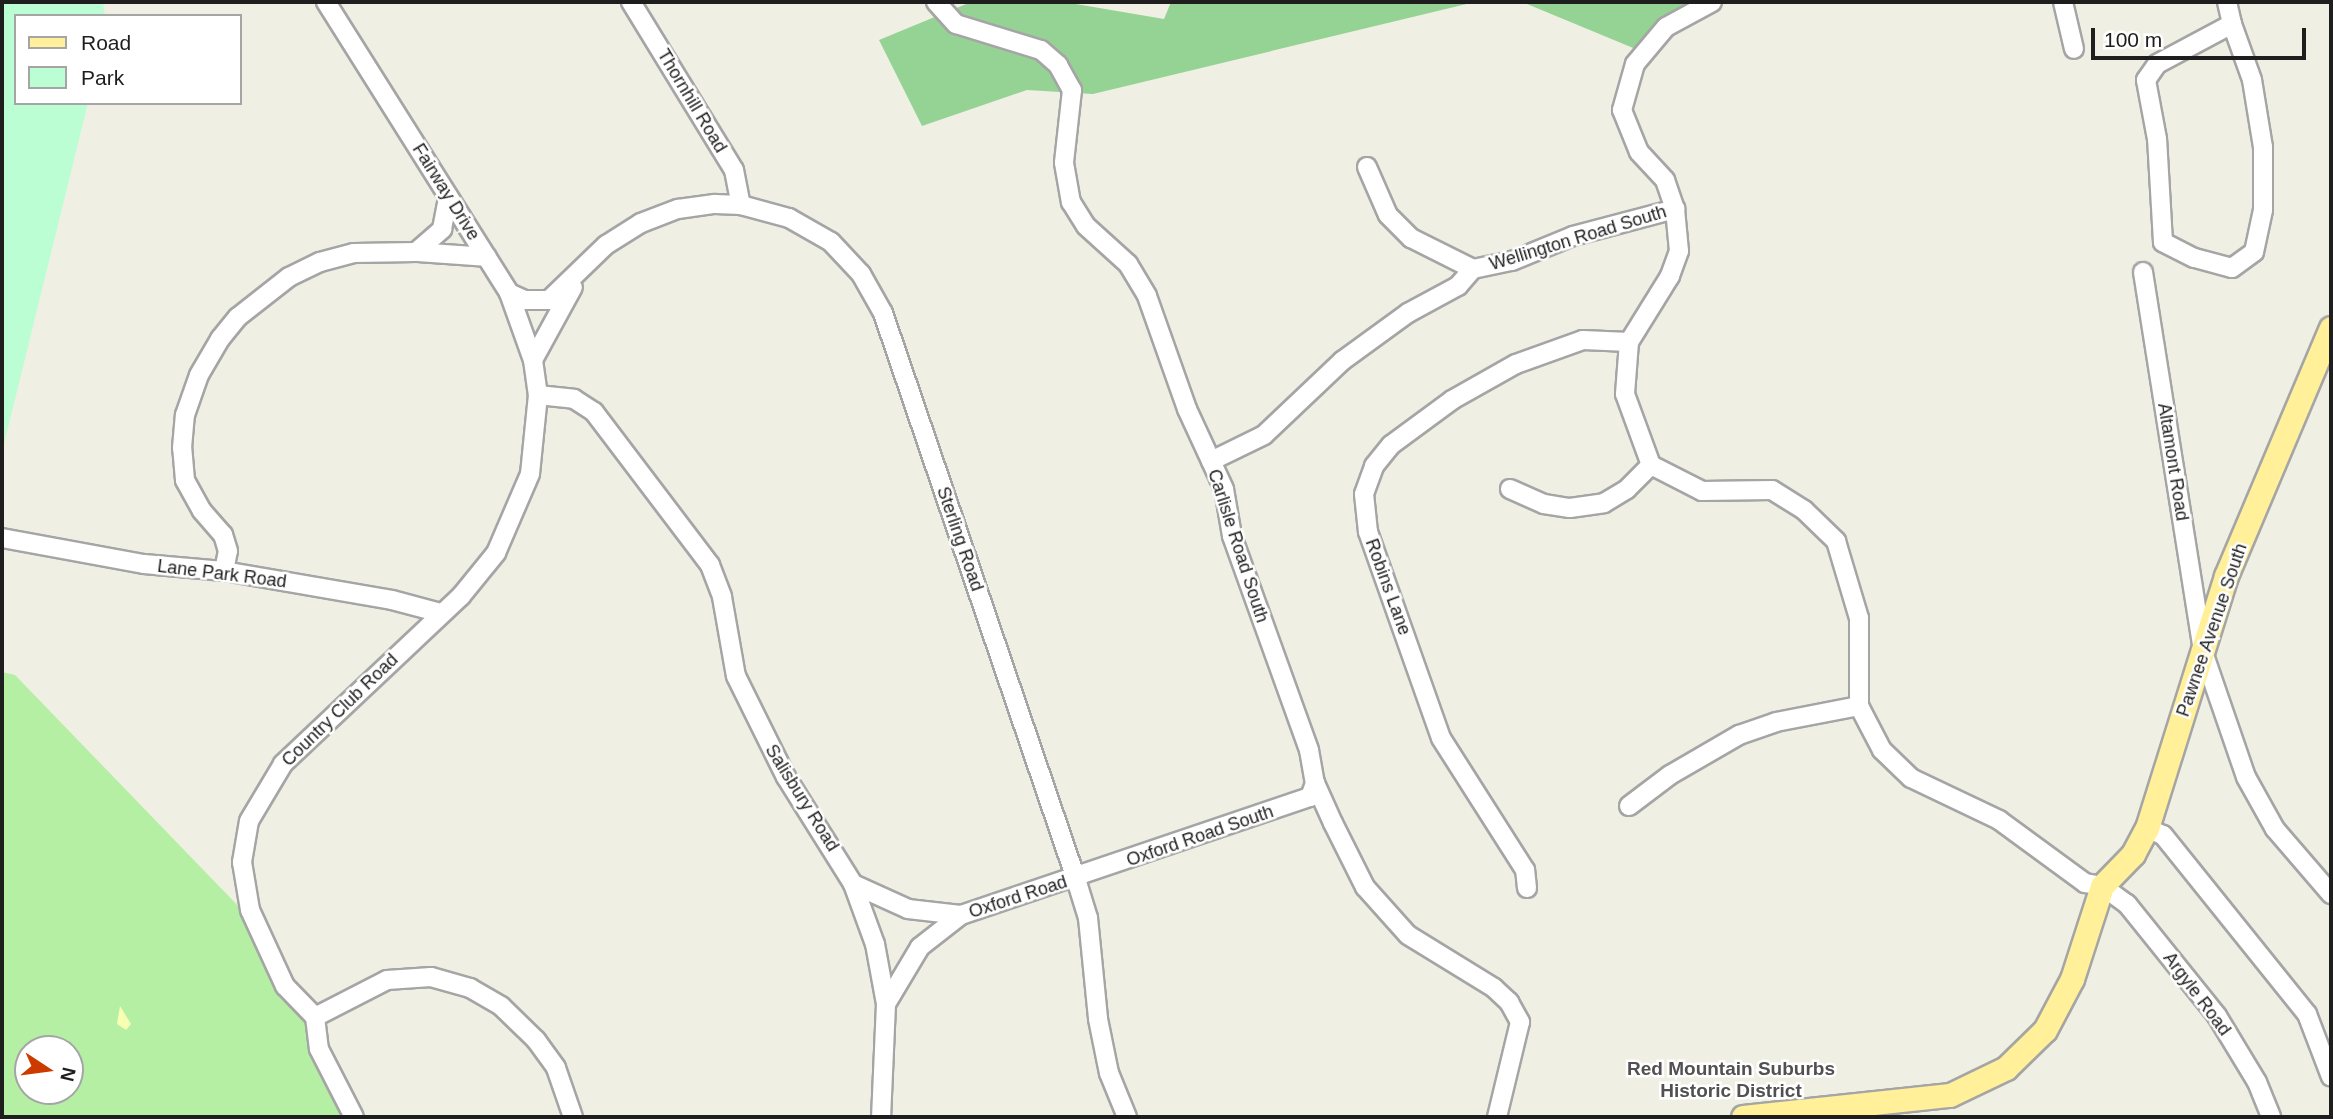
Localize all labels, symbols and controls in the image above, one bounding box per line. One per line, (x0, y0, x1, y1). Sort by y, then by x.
legend (14, 14, 242, 105)
scale bar (2095, 14, 2310, 58)
text: 100 m (2104, 28, 2162, 51)
text: Road (81, 31, 131, 54)
street label: Thornhill Road (653, 45, 731, 157)
text: Park (81, 66, 124, 89)
street label: Fairway Drive (408, 140, 484, 244)
street label: Wellington Road South (1487, 201, 1669, 275)
street label: Altamont Road (2153, 402, 2193, 522)
street label: Carlisle Road South (1203, 467, 1273, 625)
street label: Sterling Road (932, 484, 988, 594)
street label: Robins Lane (1361, 536, 1415, 638)
street label: Pawnee Avenue South (2172, 540, 2252, 720)
street label: Lane Park Road (156, 555, 288, 593)
street label: Country Club Road (277, 649, 403, 771)
street label: Salisbury Road (760, 741, 844, 855)
street label: Oxford Road South (1124, 801, 1276, 871)
street label: Oxford Road (966, 871, 1070, 923)
street label: Argyle Road (2159, 948, 2235, 1040)
north arrow (14, 1035, 84, 1105)
district label: Red Mountain Suburbs Historic District (1627, 1058, 1835, 1102)
text: N (56, 1065, 80, 1083)

